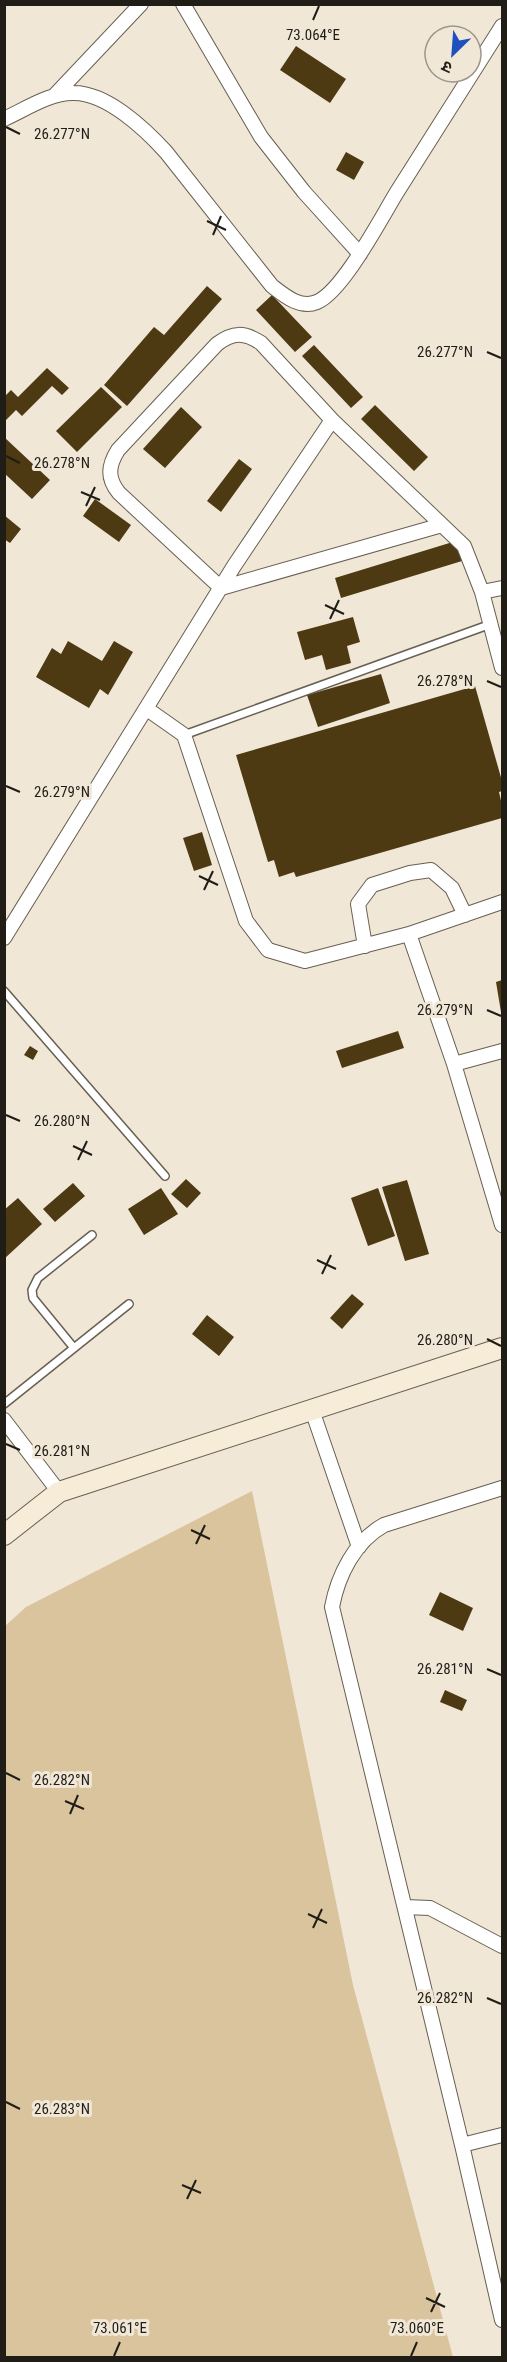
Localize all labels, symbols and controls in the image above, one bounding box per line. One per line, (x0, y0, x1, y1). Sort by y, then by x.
north arrow (423, 24, 483, 84)
text: 73.064°E (286, 26, 340, 44)
text: उ (438, 56, 455, 78)
text: 26.277°N (34, 125, 90, 143)
text: 26.277°N (417, 343, 473, 361)
text: 26.278°N (34, 454, 90, 472)
text: 26.278°N (417, 672, 473, 690)
text: 26.279°N (34, 783, 90, 801)
text: 26.279°N (417, 1001, 473, 1019)
text: 26.280°N (34, 1112, 90, 1130)
text: 26.280°N (417, 1331, 473, 1349)
text: 26.281°N (34, 1442, 90, 1460)
text: 26.281°N (417, 1660, 473, 1678)
text: 26.282°N (34, 1771, 90, 1789)
text: 26.282°N (417, 1989, 473, 2007)
text: 26.283°N (34, 2100, 90, 2118)
text: 73.061°E (93, 2319, 147, 2337)
text: 73.060°E (390, 2319, 444, 2337)

